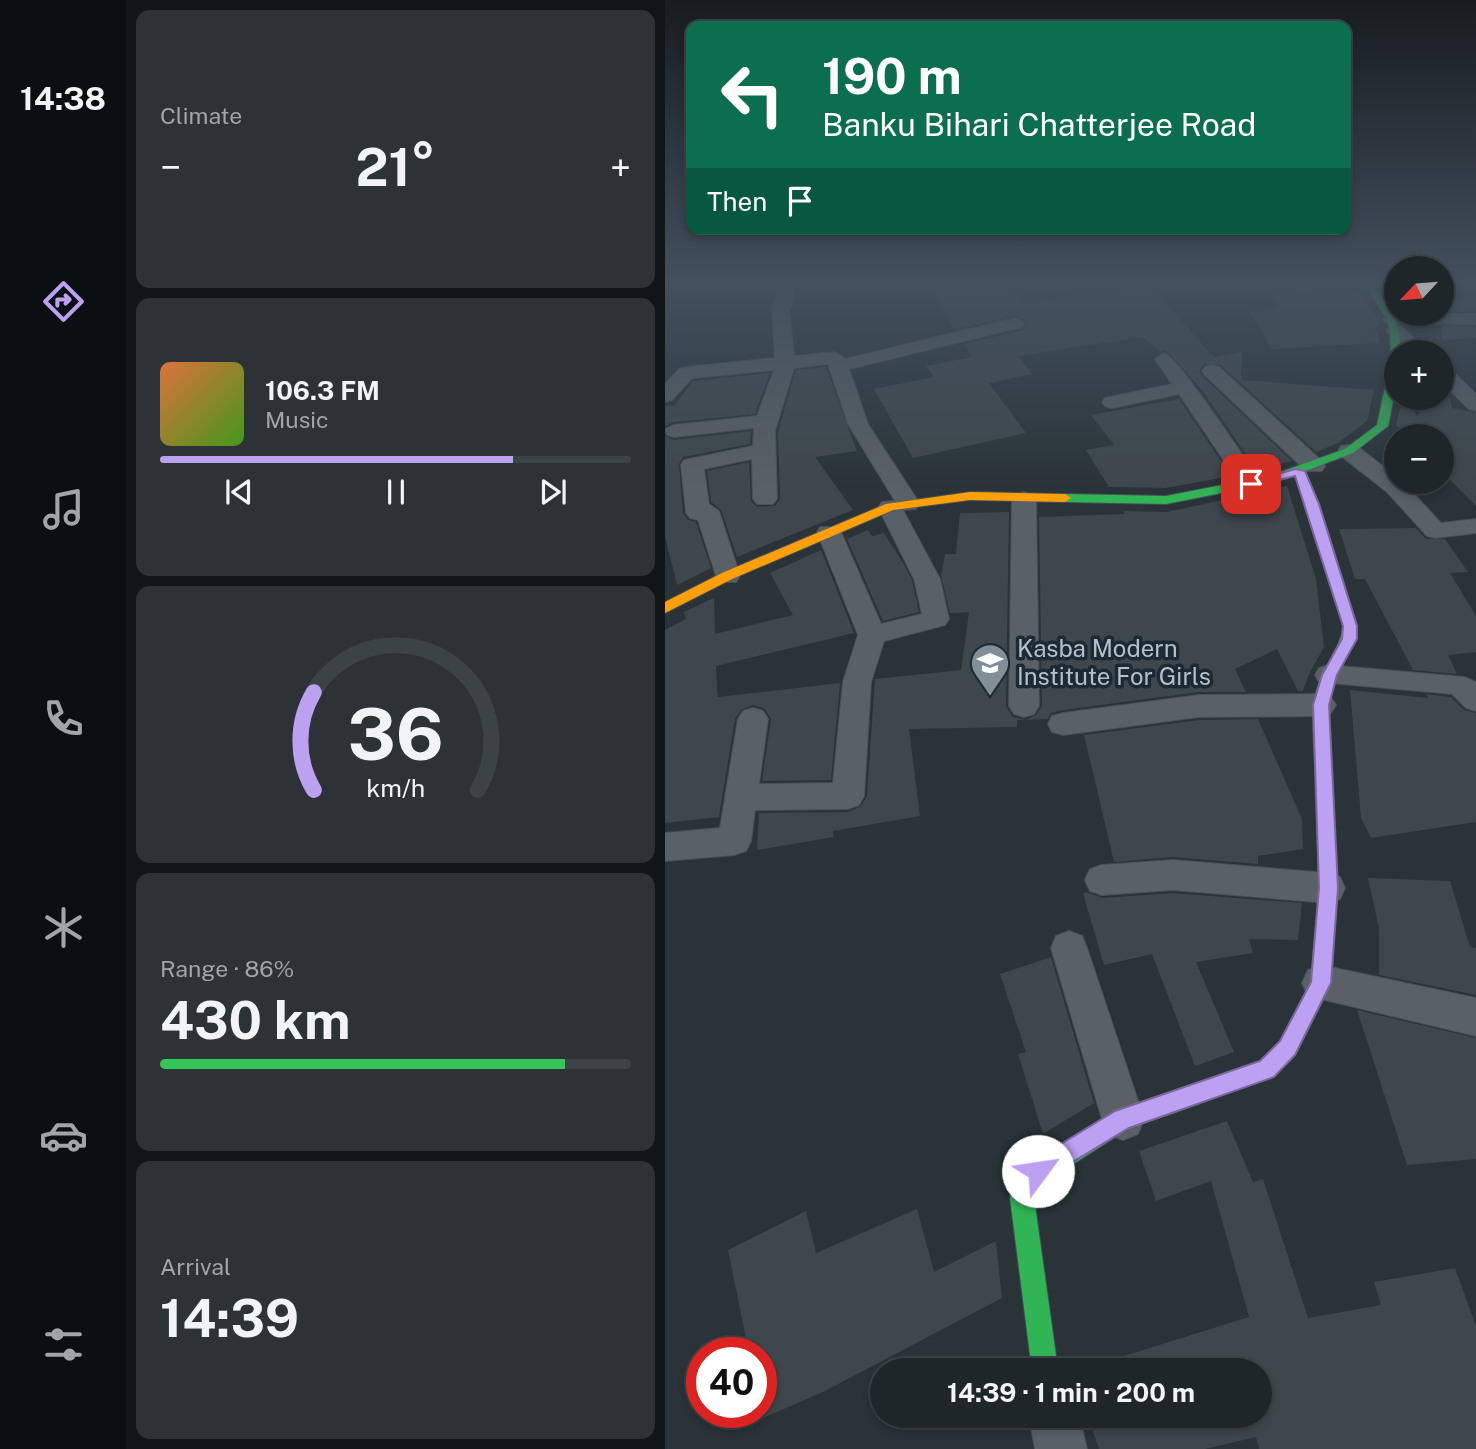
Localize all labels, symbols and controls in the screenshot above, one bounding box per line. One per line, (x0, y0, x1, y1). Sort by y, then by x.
text: 190 m (822, 47, 962, 105)
icon: left (707, 49, 798, 140)
text: 14:38 (20, 80, 106, 117)
text: Climate (160, 102, 242, 129)
text: Banku Bihari Chatterjee Road (822, 106, 1256, 143)
text: 21° (356, 137, 435, 198)
text: − (160, 145, 181, 190)
text: + (610, 145, 631, 190)
icon: arrive (781, 182, 819, 220)
text: Then (707, 186, 767, 217)
north arrow (1384, 256, 1454, 326)
map controls (1384, 256, 1454, 494)
icon: directions (39, 277, 88, 326)
button: + (1384, 340, 1454, 410)
text: 106.3 FM (265, 375, 380, 406)
text: Music (265, 406, 329, 433)
button: − (1384, 424, 1454, 494)
pin (1221, 454, 1281, 514)
icon: arrive (1232, 465, 1270, 503)
icon: previous (220, 473, 258, 511)
icon: pause (377, 473, 415, 511)
icon: next (534, 473, 572, 511)
icon: music (39, 485, 88, 534)
place label: Kasba Modern Institute For Girls (1017, 634, 1211, 690)
school or university icon: Kasba Modern Institute For Girls (969, 642, 1011, 697)
text: 36 (347, 692, 444, 777)
icon: phone (39, 694, 88, 743)
text: km/h (366, 773, 425, 803)
icon: climate (39, 903, 88, 952)
text: Range · 86% (160, 955, 294, 982)
text: 430 km (160, 990, 350, 1051)
icon: car (39, 1111, 88, 1160)
position arrow (1001, 1134, 1075, 1208)
text: Arrival (160, 1253, 231, 1280)
text: 14:39 (160, 1288, 299, 1349)
icon: filters (39, 1320, 88, 1369)
speed limit sign: 40 (686, 1337, 777, 1428)
text: 14:39 · 1 min · 200 m (947, 1377, 1195, 1408)

